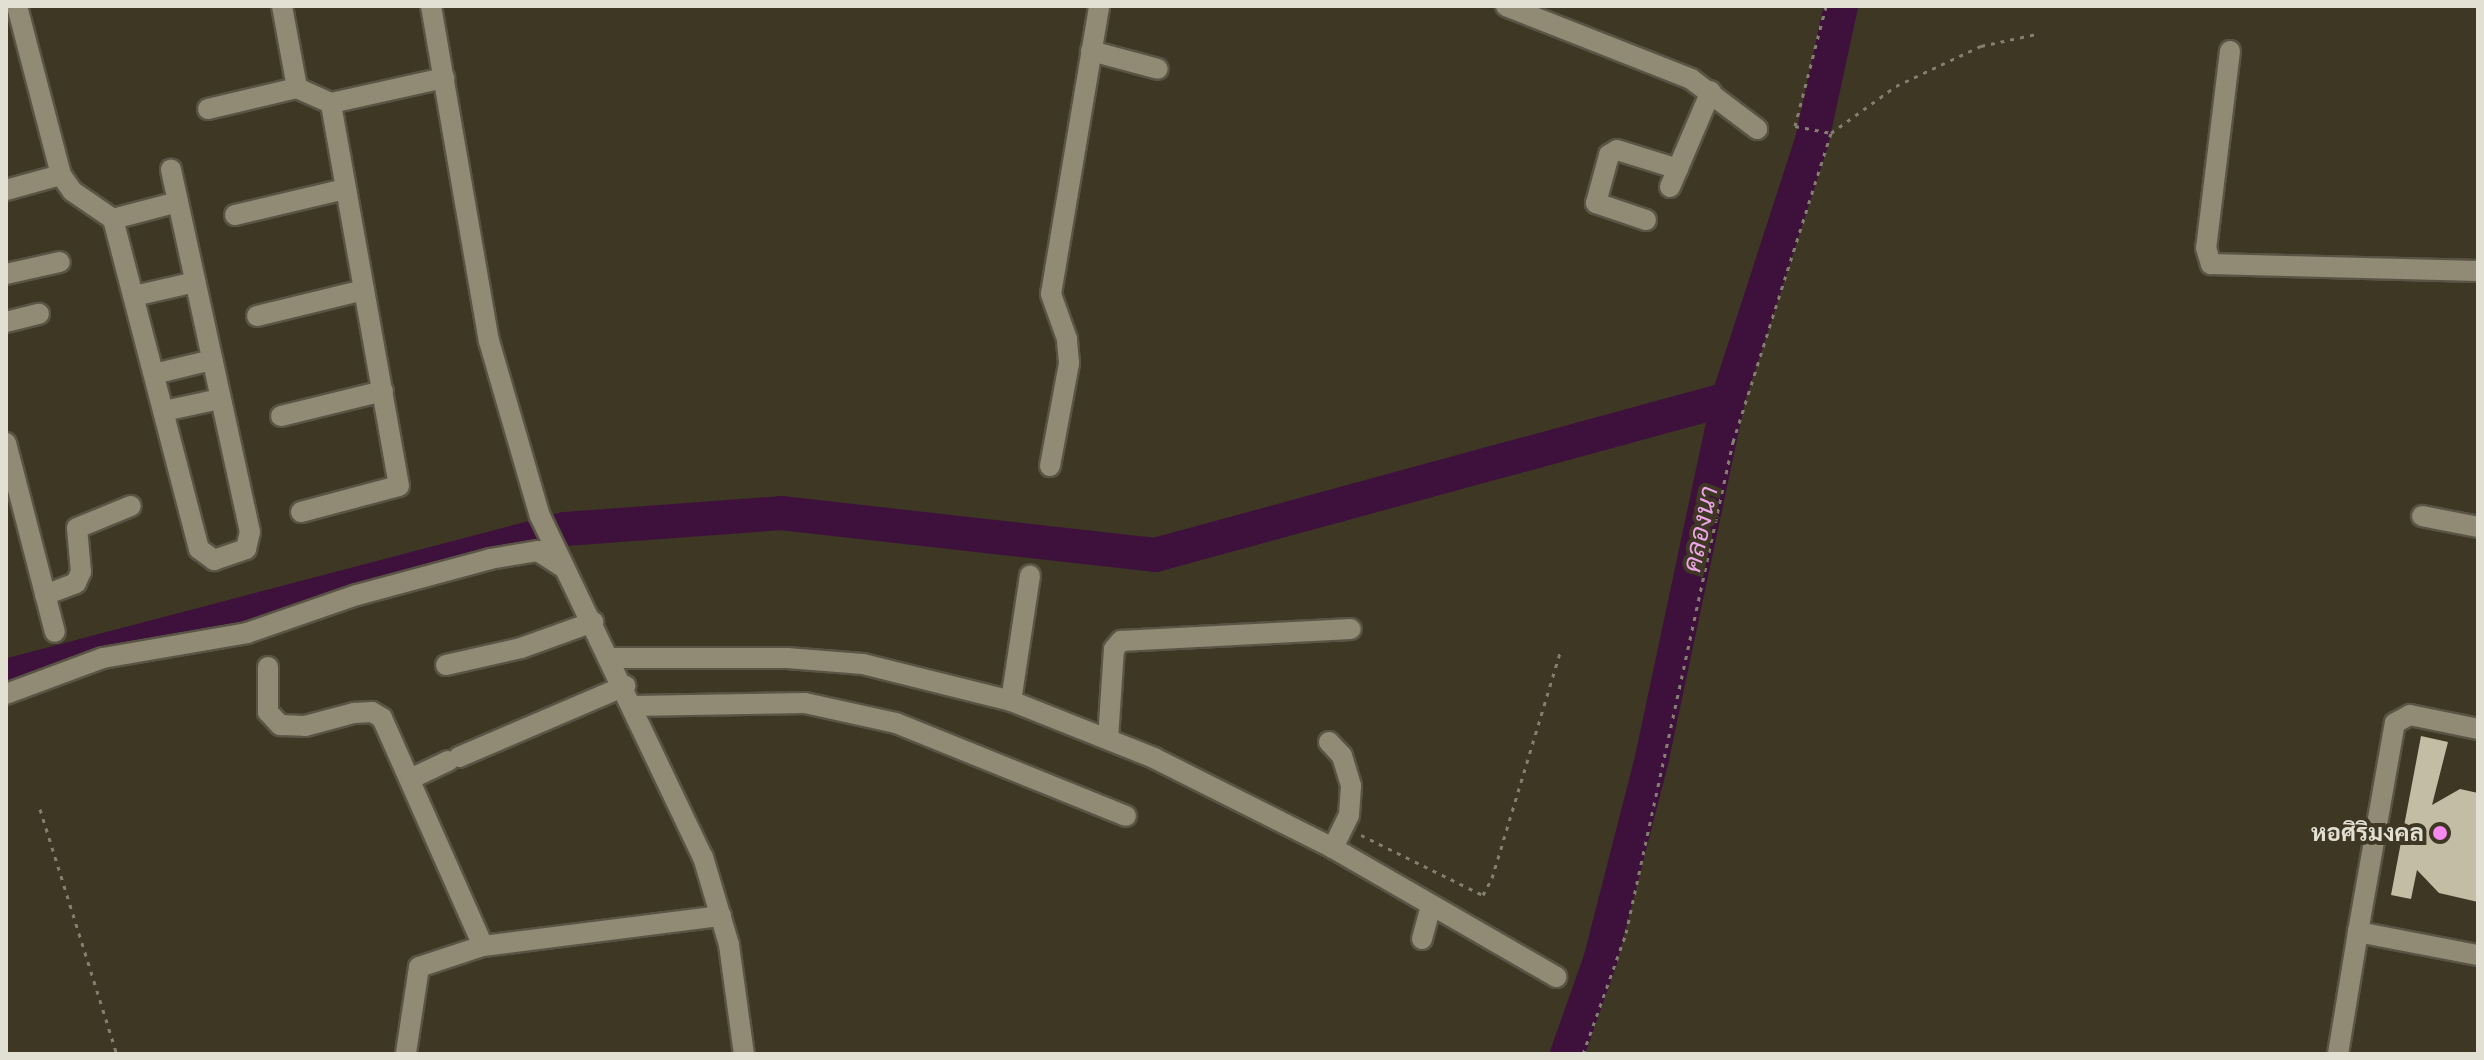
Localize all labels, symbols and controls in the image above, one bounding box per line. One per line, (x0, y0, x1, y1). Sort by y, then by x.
water label: คลองนา (1676, 483, 1724, 575)
place label: หอศิริมงคล (2311, 819, 2424, 847)
marker: หอศิริมงคล (2431, 824, 2449, 842)

